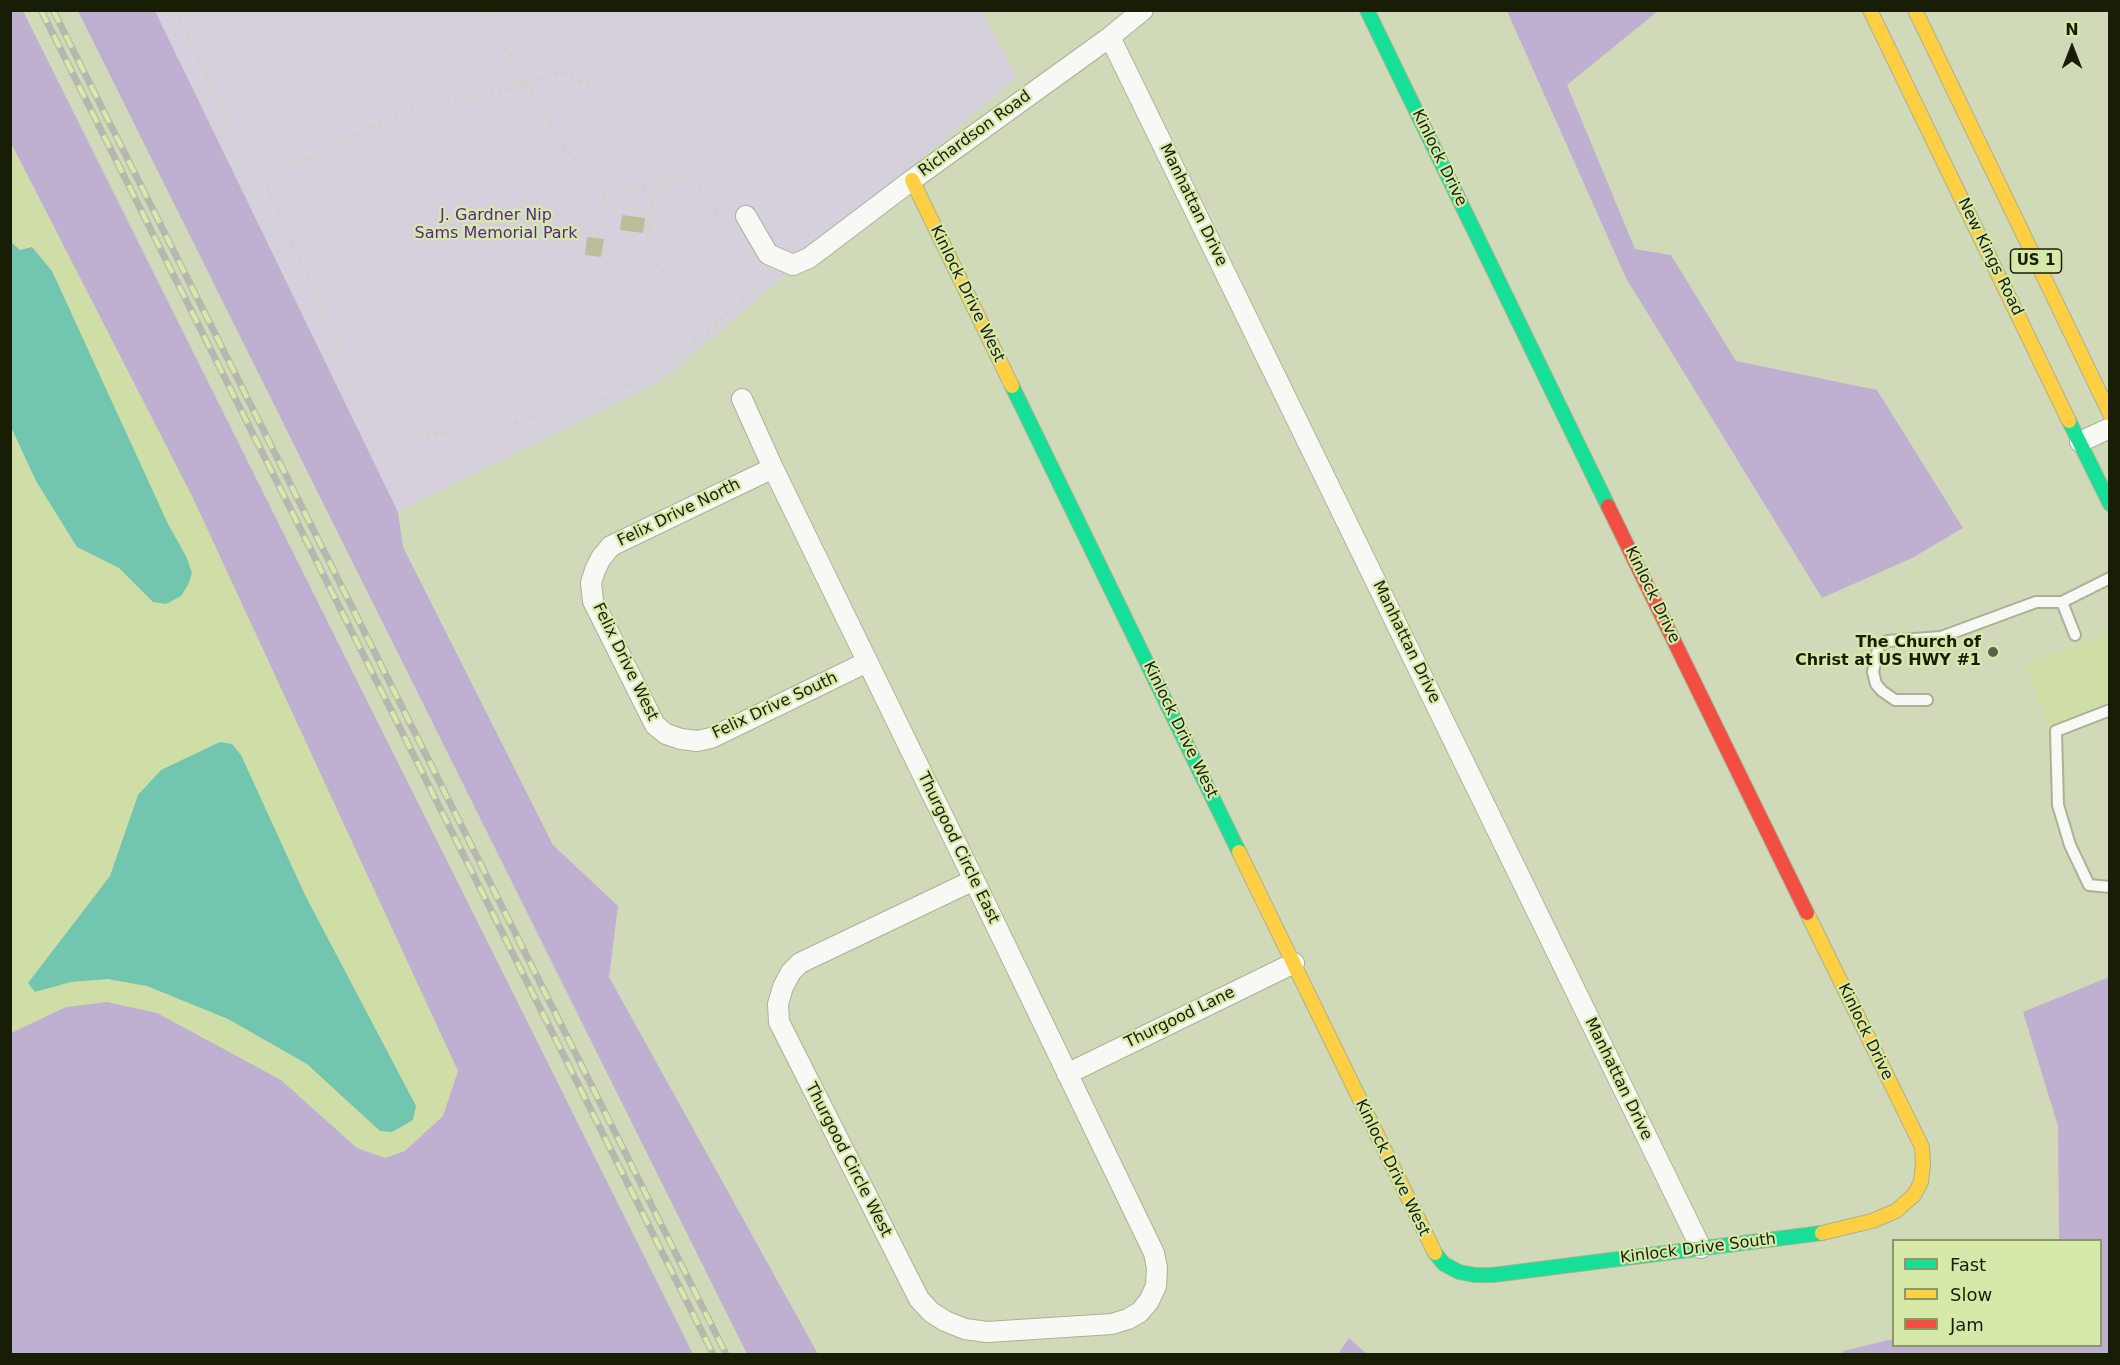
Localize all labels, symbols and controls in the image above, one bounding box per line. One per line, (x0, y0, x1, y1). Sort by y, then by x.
north arrow (2042, 18, 2102, 78)
text: N (2065, 20, 2079, 39)
street label: Richardson Road (915, 87, 1035, 181)
street label: Kinlock Drive (1407, 107, 1471, 209)
street label: Manhattan Drive (1155, 141, 1231, 269)
street label: New Kings Road (1953, 195, 2027, 319)
park label: J. Gardner Nip Sams Memorial Park (415, 206, 577, 244)
street label: Kinlock Drive West (926, 223, 1008, 365)
road number: US 1 (2010, 249, 2062, 273)
street label: Felix Drive North (615, 475, 743, 551)
street label: Kinlock Drive (1620, 544, 1684, 646)
street label: Manhattan Drive (1368, 578, 1444, 706)
street label: Felix Drive West (588, 600, 662, 724)
place label: The Church of Christ at US HWY #1 (1795, 633, 1981, 671)
marker: The Church of Christ at US HWY #1 (1986, 645, 2000, 659)
street label: Kinlock Drive West (1139, 659, 1221, 801)
street label: Felix Drive South (709, 669, 841, 743)
street label: Thurgood Circle East (913, 769, 1003, 927)
street label: Kinlock Drive (1833, 981, 1897, 1083)
street label: Thurgood Lane (1122, 983, 1238, 1053)
street label: Manhattan Drive (1580, 1015, 1656, 1143)
street label: Thurgood Circle West (801, 1080, 895, 1240)
street label: Kinlock Drive West (1351, 1097, 1433, 1239)
street label: Kinlock Drive South (1619, 1230, 1777, 1268)
legend (1892, 1239, 2102, 1347)
text: Fast (1950, 1254, 1986, 1275)
text: Slow (1950, 1284, 1992, 1305)
text: Jam (1950, 1314, 1984, 1335)

